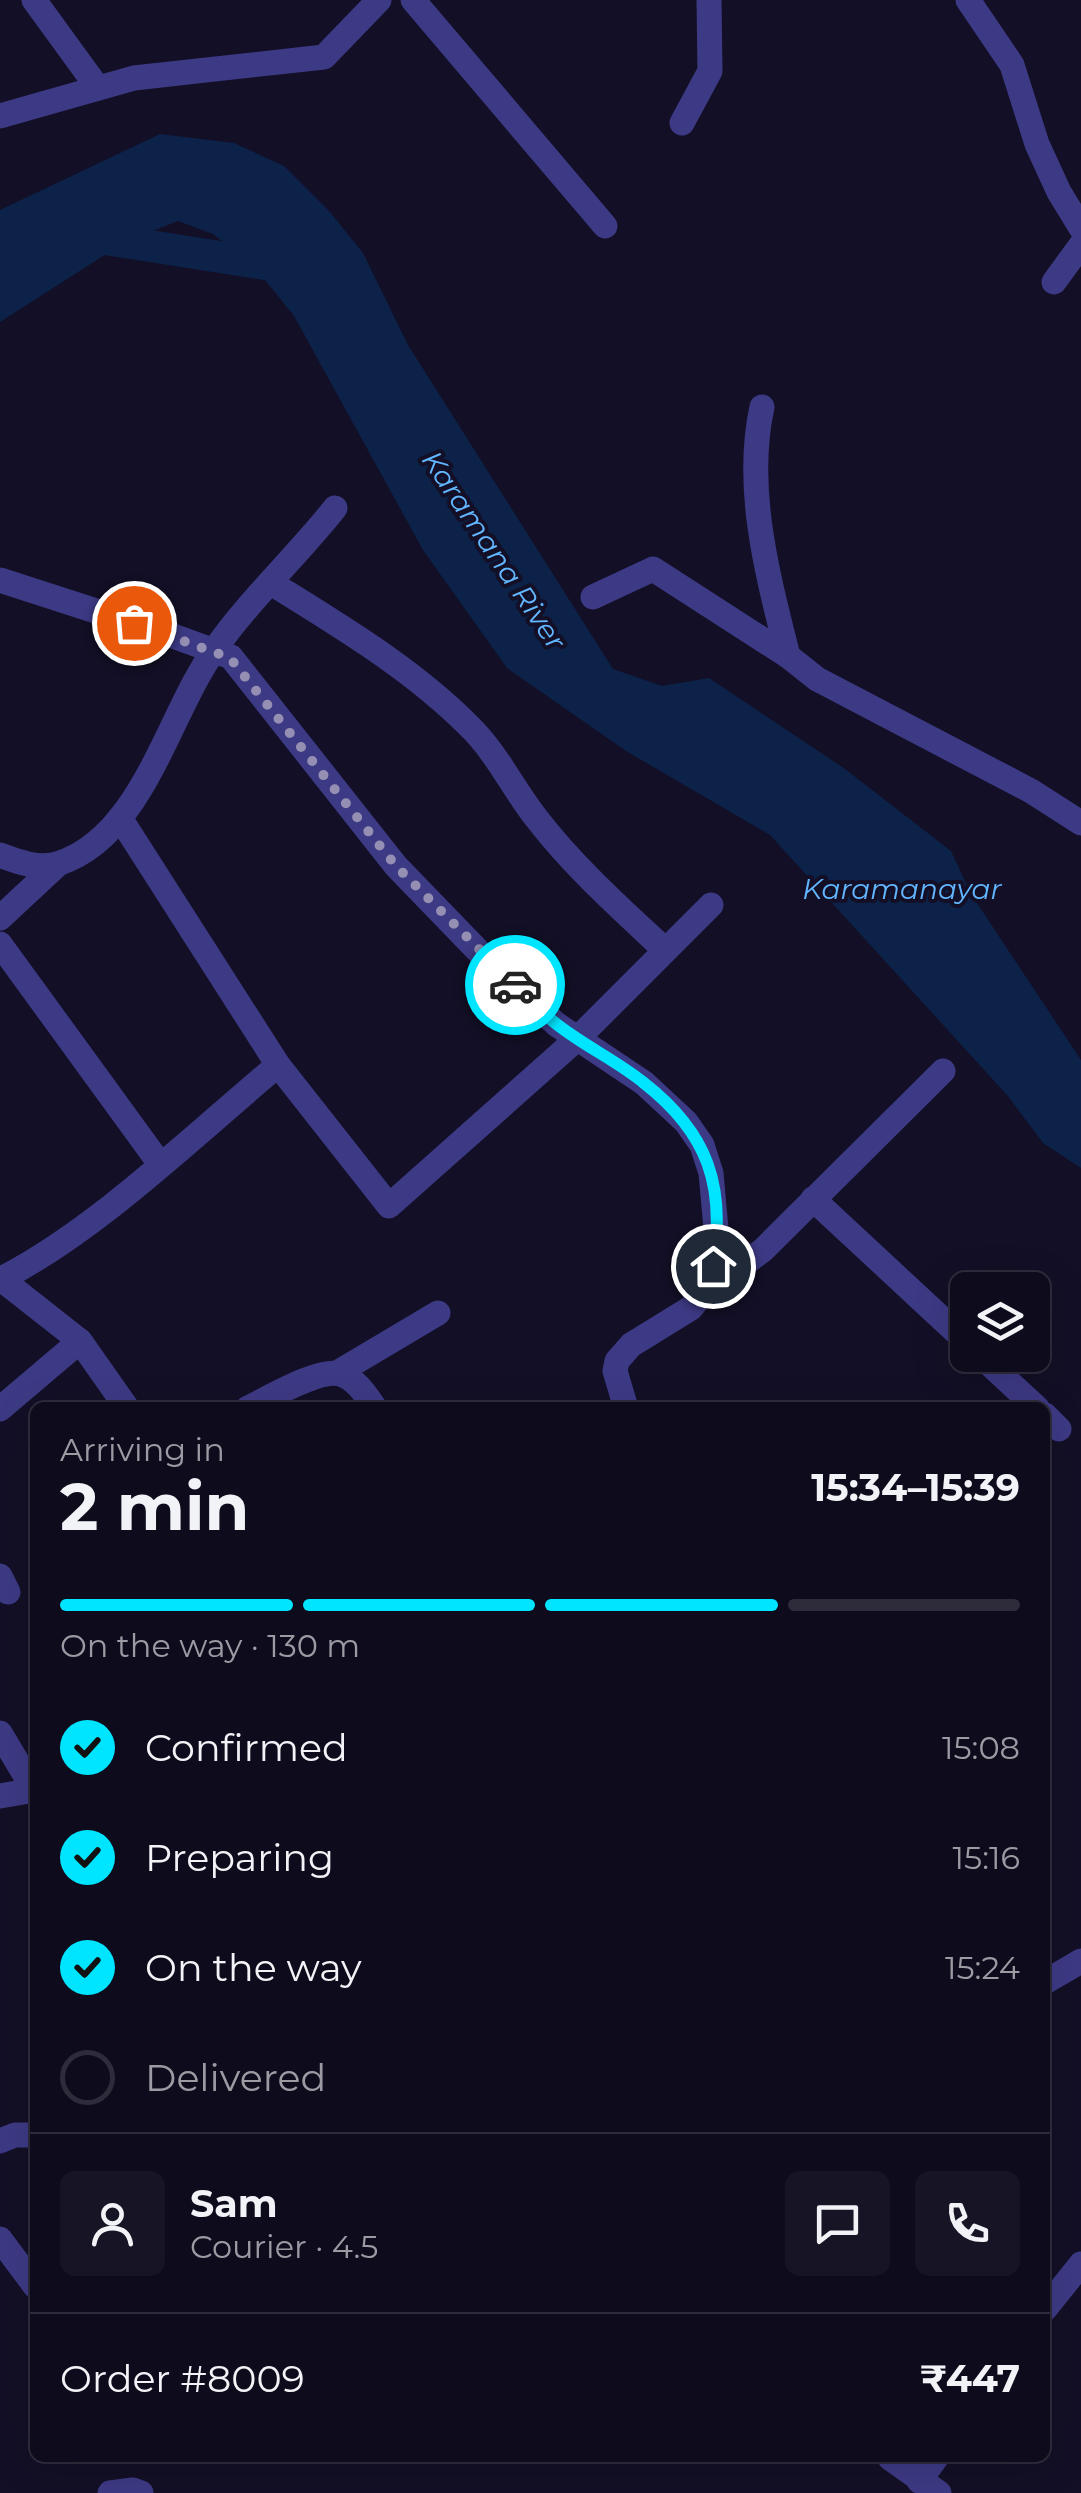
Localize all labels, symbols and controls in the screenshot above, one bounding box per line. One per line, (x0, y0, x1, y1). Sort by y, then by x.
water label: Karamana River (415, 444, 574, 657)
pin (92, 581, 177, 666)
icon: bag (107, 596, 162, 651)
water label: Karamanayar (802, 872, 1003, 906)
courier (465, 935, 565, 1035)
icon: car (488, 958, 543, 1013)
pin (671, 1224, 756, 1309)
icon: home (686, 1239, 741, 1294)
map controls (950, 1272, 1050, 1372)
button: layers (950, 1272, 1050, 1372)
text: Arriving in (60, 1430, 225, 1469)
text: 15:34–15:39 (811, 1464, 1020, 1511)
text: 2 min (60, 1467, 249, 1546)
text: On the way · 130 m (60, 1626, 360, 1665)
icon: check (60, 1720, 115, 1775)
text: Confirmed (145, 1724, 348, 1771)
text: 15:08 (942, 1728, 1020, 1767)
icon: check (60, 1830, 115, 1885)
text: Preparing (145, 1834, 334, 1881)
text: 15:16 (953, 1838, 1020, 1877)
icon: check (60, 1940, 115, 1995)
text: On the way (145, 1944, 362, 1991)
text: 15:24 (945, 1948, 1020, 1987)
text: Delivered (145, 2054, 326, 2101)
button: person (60, 2171, 165, 2276)
button: chat (785, 2171, 890, 2276)
button: phone (915, 2171, 1020, 2276)
text: Sam (190, 2180, 278, 2227)
text: Courier · 4.5 (190, 2227, 378, 2266)
text: Order #8009 (60, 2355, 305, 2402)
text: ₹447 (920, 2355, 1020, 2402)

